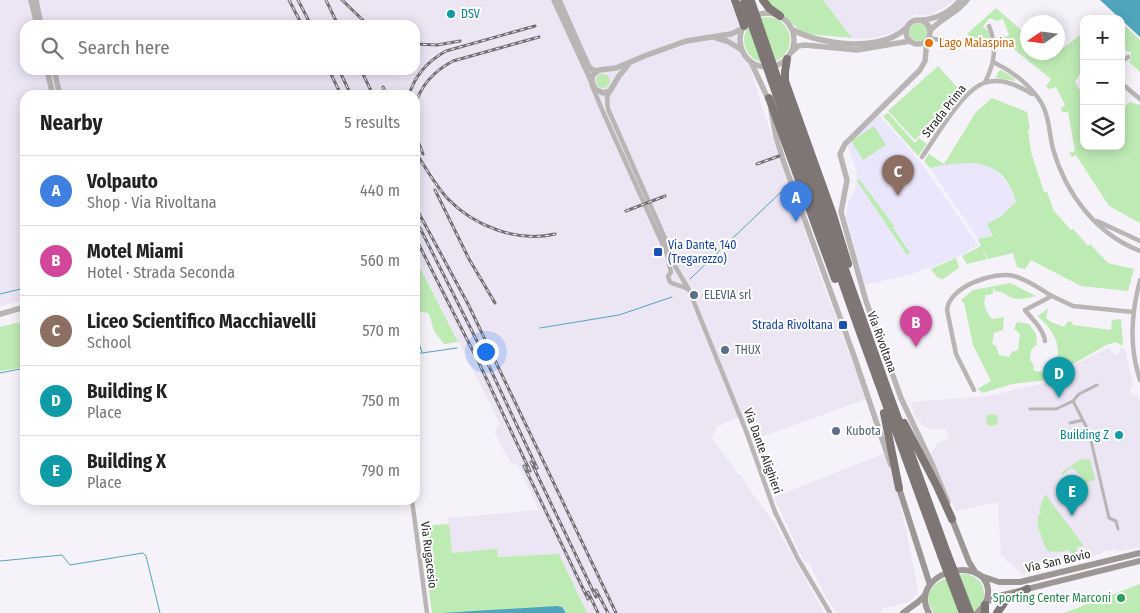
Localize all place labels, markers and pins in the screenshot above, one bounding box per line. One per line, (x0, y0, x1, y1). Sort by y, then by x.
place label: DSV (461, 7, 481, 21)
marker: DSV (445, 8, 457, 20)
place label: Lago Malaspina (939, 36, 1015, 50)
marker: Lago Malaspina (923, 37, 935, 49)
pin: C (882, 155, 914, 196)
pin: A (780, 181, 812, 222)
place label: Via Dante, 140 (Tregarezzo) (668, 238, 737, 266)
marker: Via Dante, 140 (Tregarezzo) (652, 246, 664, 258)
place label: ELEVIA srl (704, 288, 751, 302)
marker: ELEVIA srl (688, 289, 700, 301)
pin: B (900, 306, 932, 347)
place label: Strada Rivoltana (752, 318, 833, 332)
marker: Strada Rivoltana (837, 319, 849, 331)
place label: THUX (735, 343, 761, 357)
marker: THUX (719, 344, 731, 356)
pin: D (1043, 357, 1075, 398)
place label: Kubota (846, 424, 881, 438)
marker: Kubota (830, 425, 842, 437)
place label: Building Z (1060, 428, 1109, 442)
marker: Building Z (1113, 429, 1125, 441)
pin: E (1056, 475, 1088, 516)
place label: Sporting Center Marconi (993, 591, 1111, 605)
marker: Sporting Center Marconi (1115, 592, 1127, 604)

